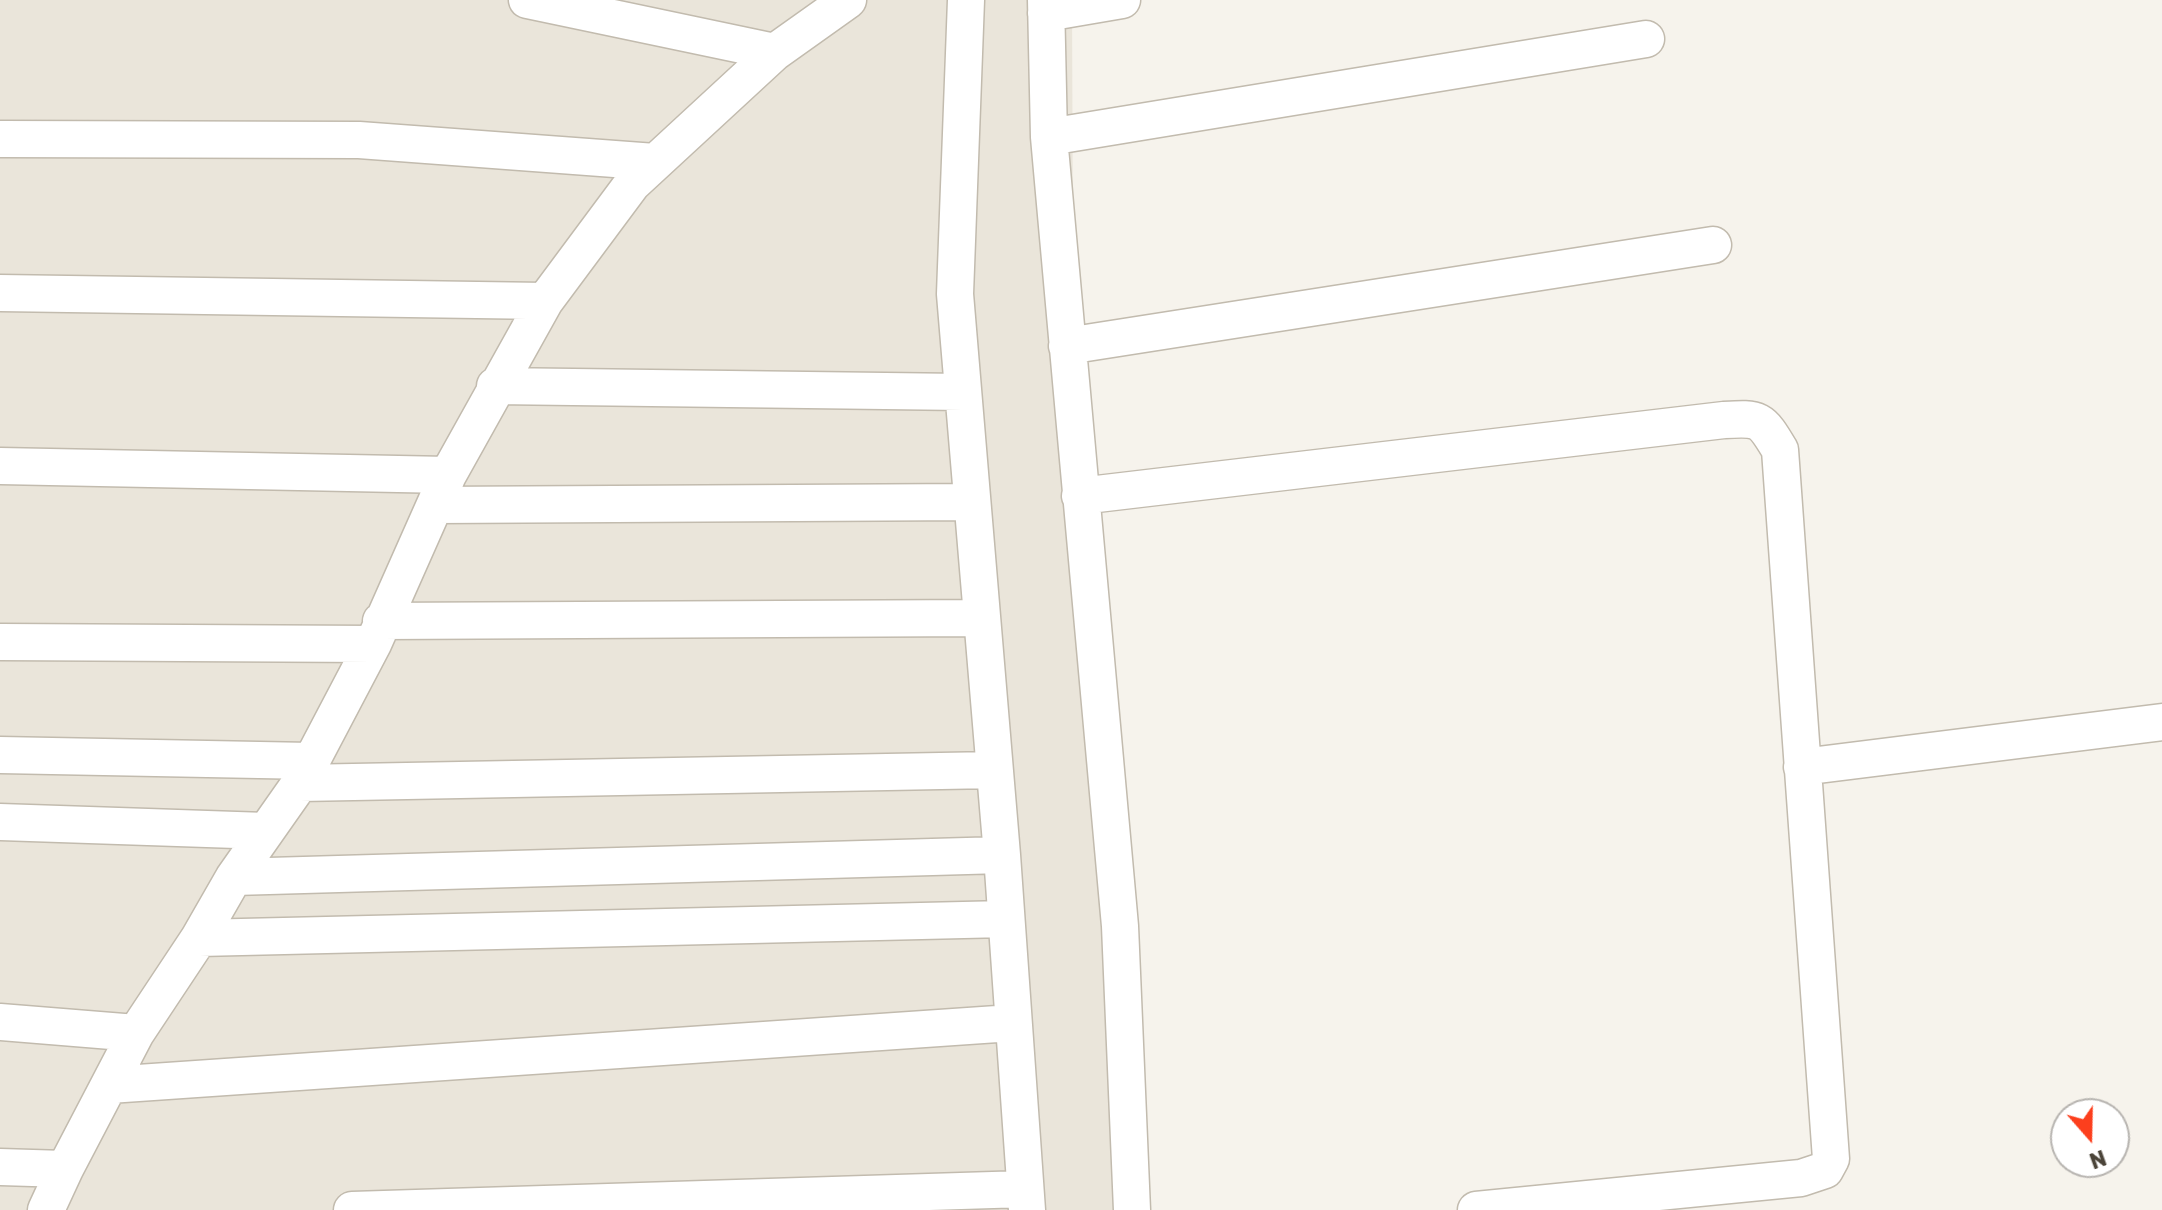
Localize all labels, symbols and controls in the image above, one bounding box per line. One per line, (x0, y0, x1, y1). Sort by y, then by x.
north arrow (2050, 1098, 2130, 1178)
text: N (2086, 1144, 2110, 1175)

